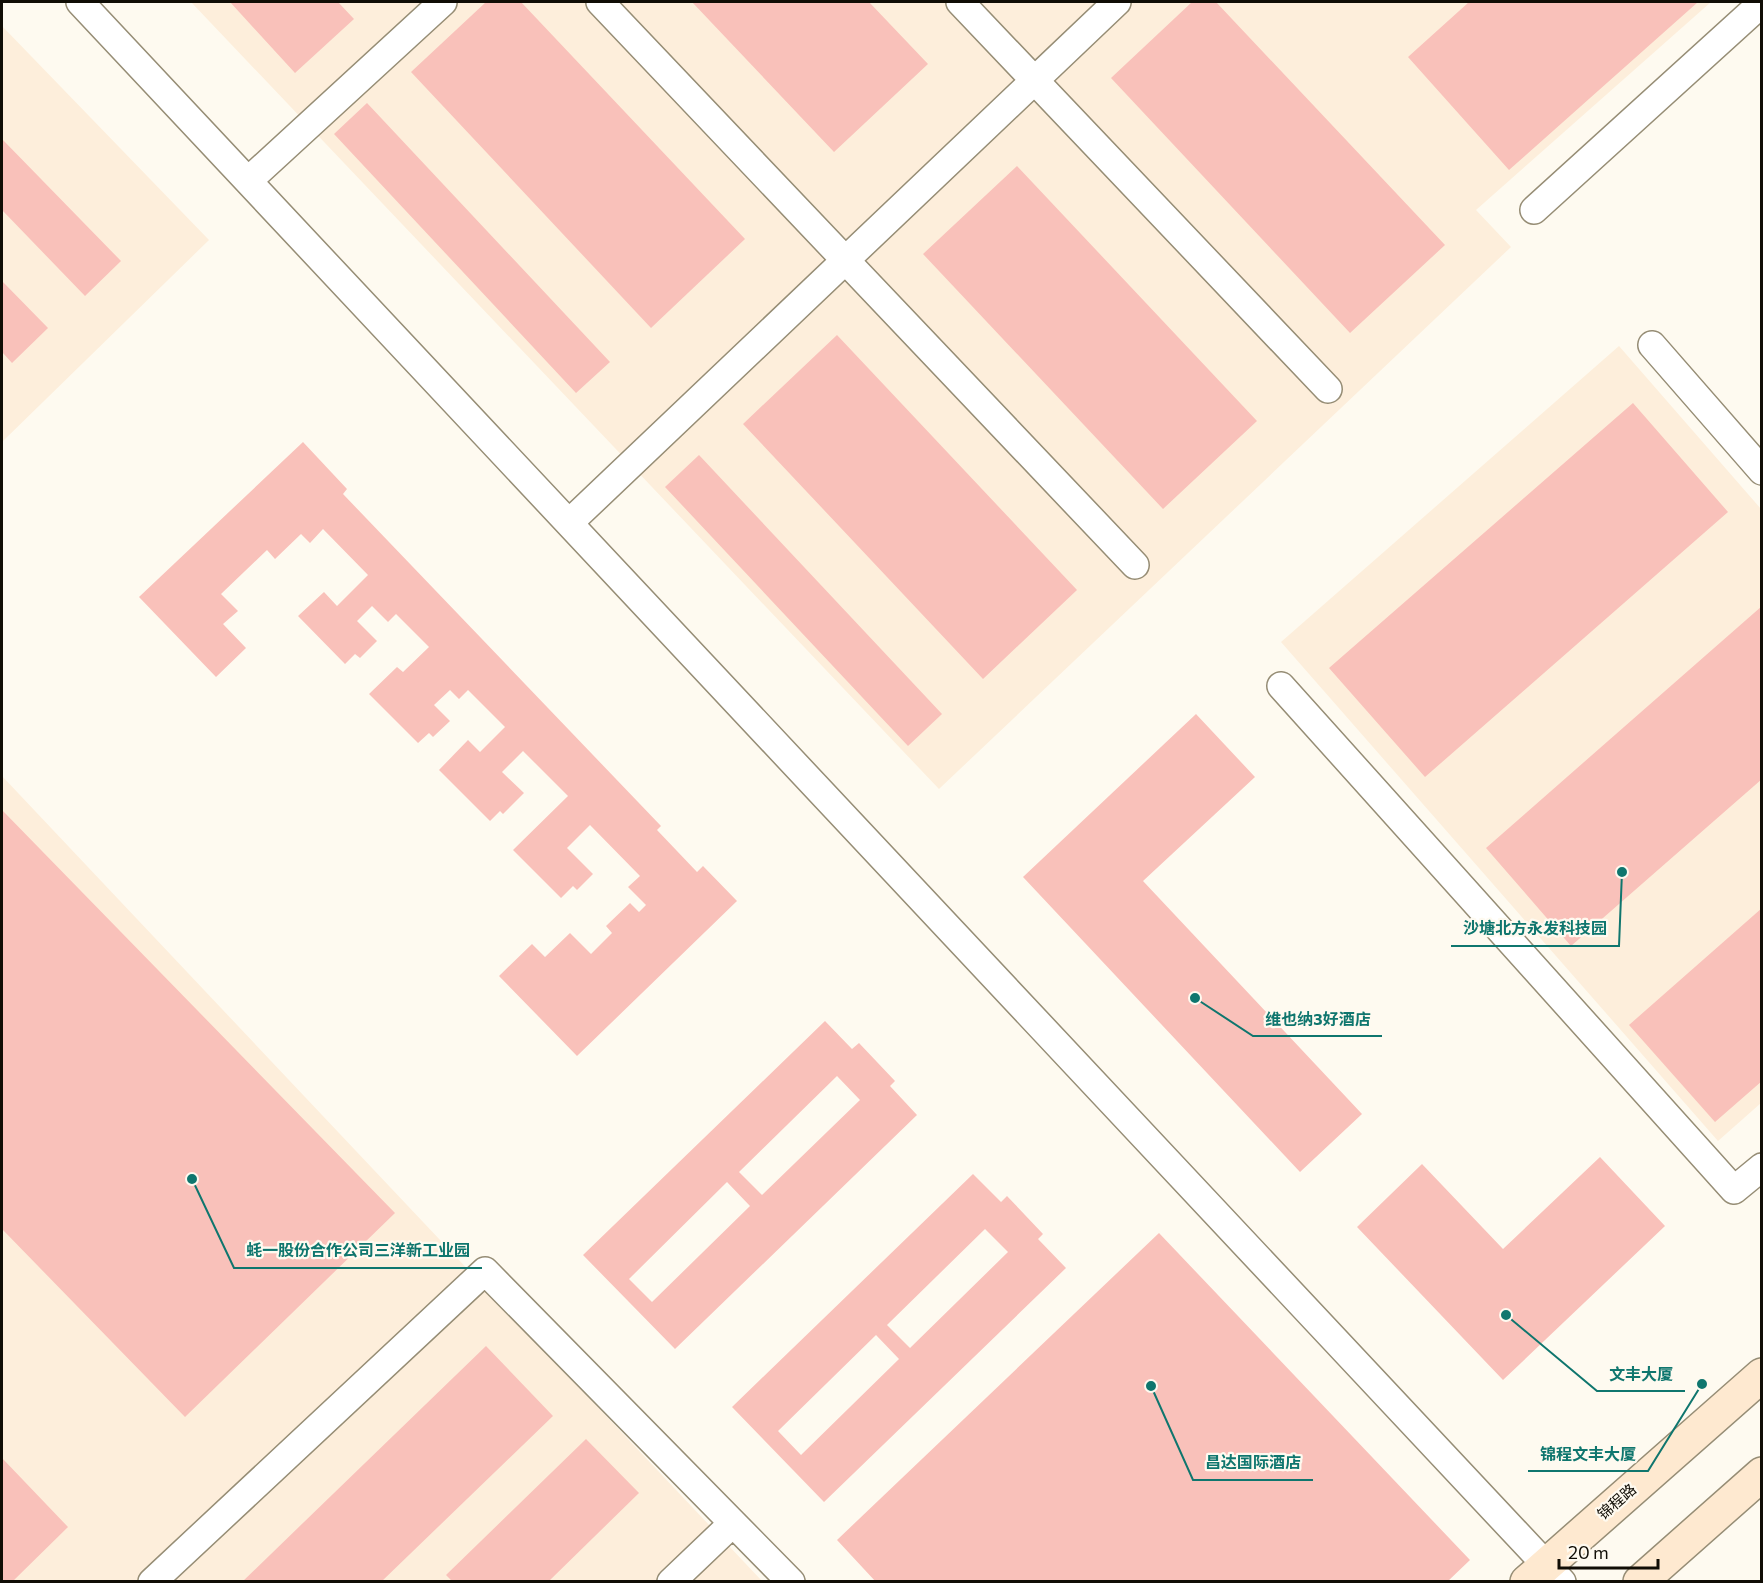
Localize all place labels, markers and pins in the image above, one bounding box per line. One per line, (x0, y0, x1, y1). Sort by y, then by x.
callout: 沙塘北方永发科技园 (1451, 912, 1619, 946)
callout: 维也纳3好酒店 (1253, 1002, 1382, 1036)
callout: 蚝一股份合作公司三洋新工业园 (234, 1234, 482, 1268)
callout: 文丰大厦 (1597, 1357, 1685, 1391)
callout: 锦程文丰大厦 (1528, 1437, 1648, 1471)
callout: 昌达国际酒店 (1193, 1446, 1313, 1480)

